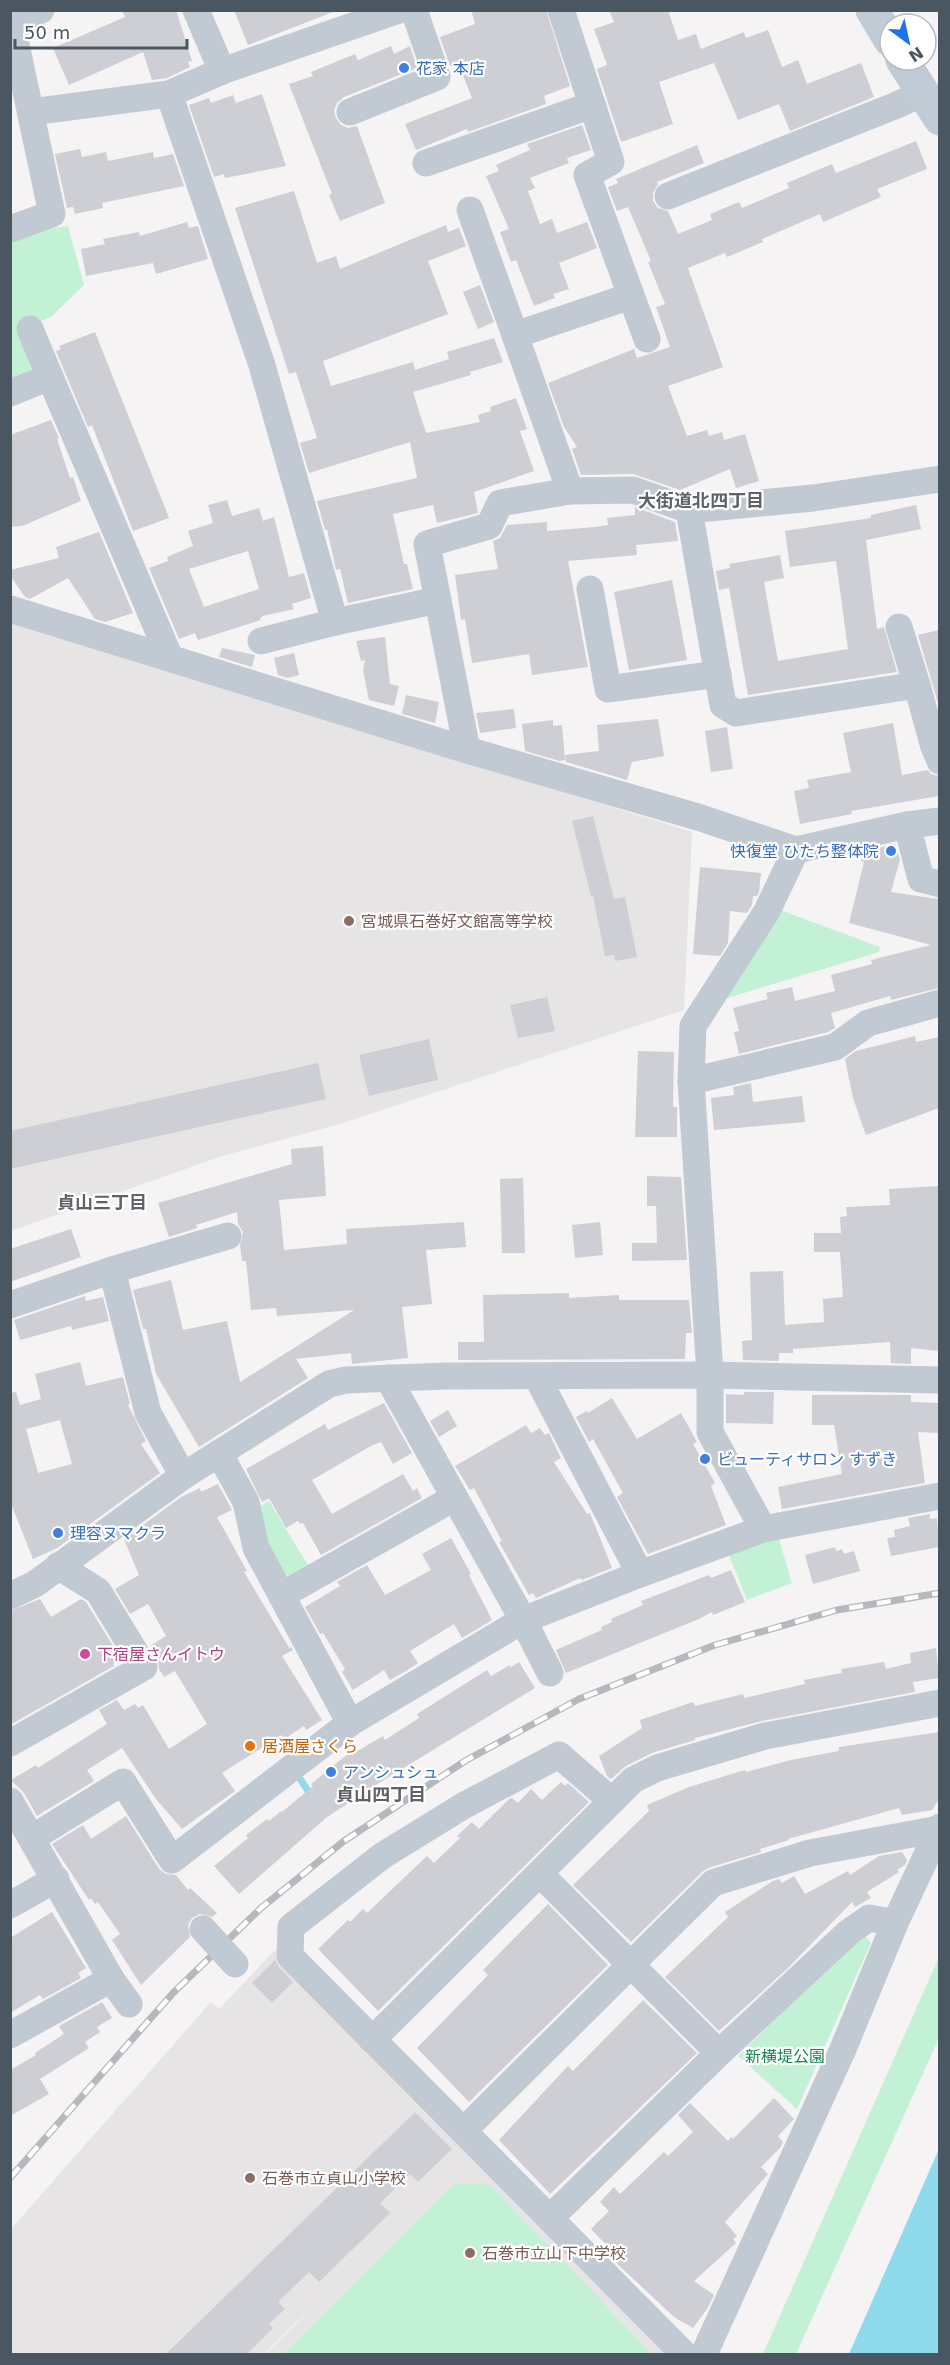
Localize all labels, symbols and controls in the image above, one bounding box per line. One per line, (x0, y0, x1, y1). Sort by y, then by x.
scale bar (15, 12, 188, 50)
north arrow (878, 12, 938, 72)
text: 50 m (24, 22, 70, 43)
text: N (905, 43, 927, 66)
place label: 花家 本店 (416, 59, 485, 78)
marker: 花家 本店 (397, 61, 411, 75)
district label: 大街道北四丁目 (638, 490, 764, 511)
place label: 快復堂 ひたち整体院 (730, 842, 879, 861)
marker: 快復堂 ひたち整体院 (884, 844, 898, 858)
place label: 宮城県石巻好文館高等学校 (361, 912, 553, 931)
marker: 宮城県石巻好文館高等学校 (342, 914, 356, 928)
district label: 貞山三丁目 (57, 1192, 147, 1213)
place label: ビューティサロン すずき (717, 1450, 897, 1469)
marker: ビューティサロン すずき (698, 1452, 712, 1466)
place label: 理容ヌマクラ (70, 1524, 166, 1543)
marker: 理容ヌマクラ (51, 1526, 65, 1540)
place label: 下宿屋さんイトウ (97, 1645, 225, 1664)
marker: 下宿屋さんイトウ (78, 1647, 92, 1661)
place label: 居酒屋さくら (262, 1737, 358, 1756)
marker: 居酒屋さくら (243, 1739, 257, 1753)
place label: アンシュシュ (343, 1763, 438, 1782)
marker: アンシュシュ (324, 1765, 338, 1779)
district label: 貞山四丁目 (336, 1784, 426, 1805)
park label: 新横堤公園 (745, 2047, 825, 2066)
place label: 石巻市立貞山小学校 (262, 2169, 406, 2188)
marker: 石巻市立貞山小学校 (243, 2171, 257, 2185)
place label: 石巻市立山下中学校 (482, 2244, 626, 2263)
marker: 石巻市立山下中学校 (463, 2246, 477, 2260)

